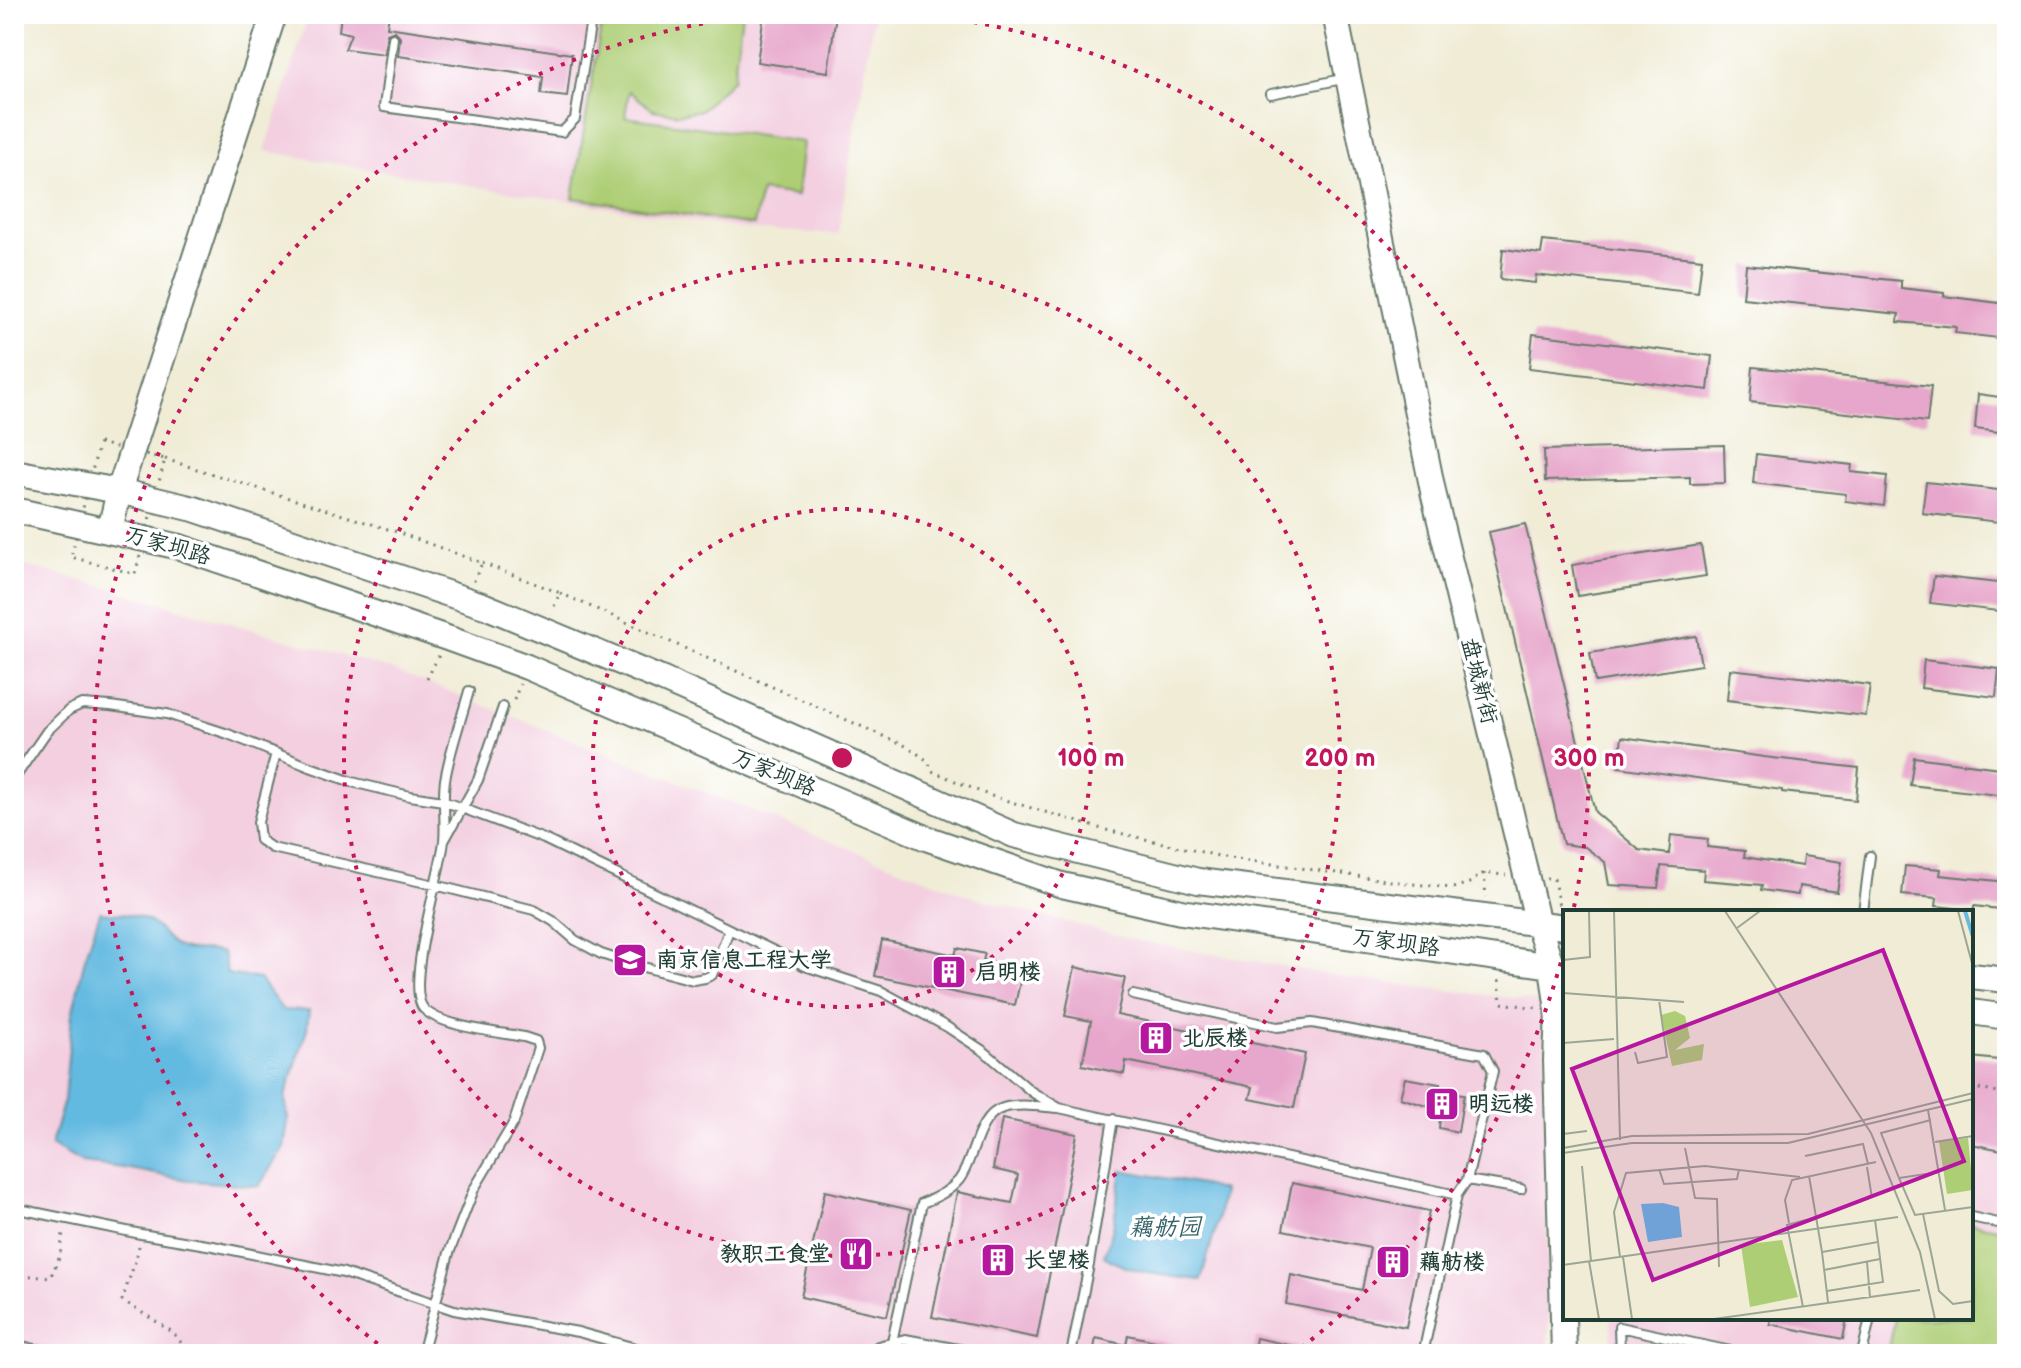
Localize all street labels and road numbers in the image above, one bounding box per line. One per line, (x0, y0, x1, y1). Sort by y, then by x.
street label: 万家坝路 (122, 521, 214, 571)
street label: 盘城新街 (1455, 635, 1503, 727)
street label: 万家坝路 (728, 743, 820, 803)
street label: 万家坝路 (1351, 924, 1441, 962)

